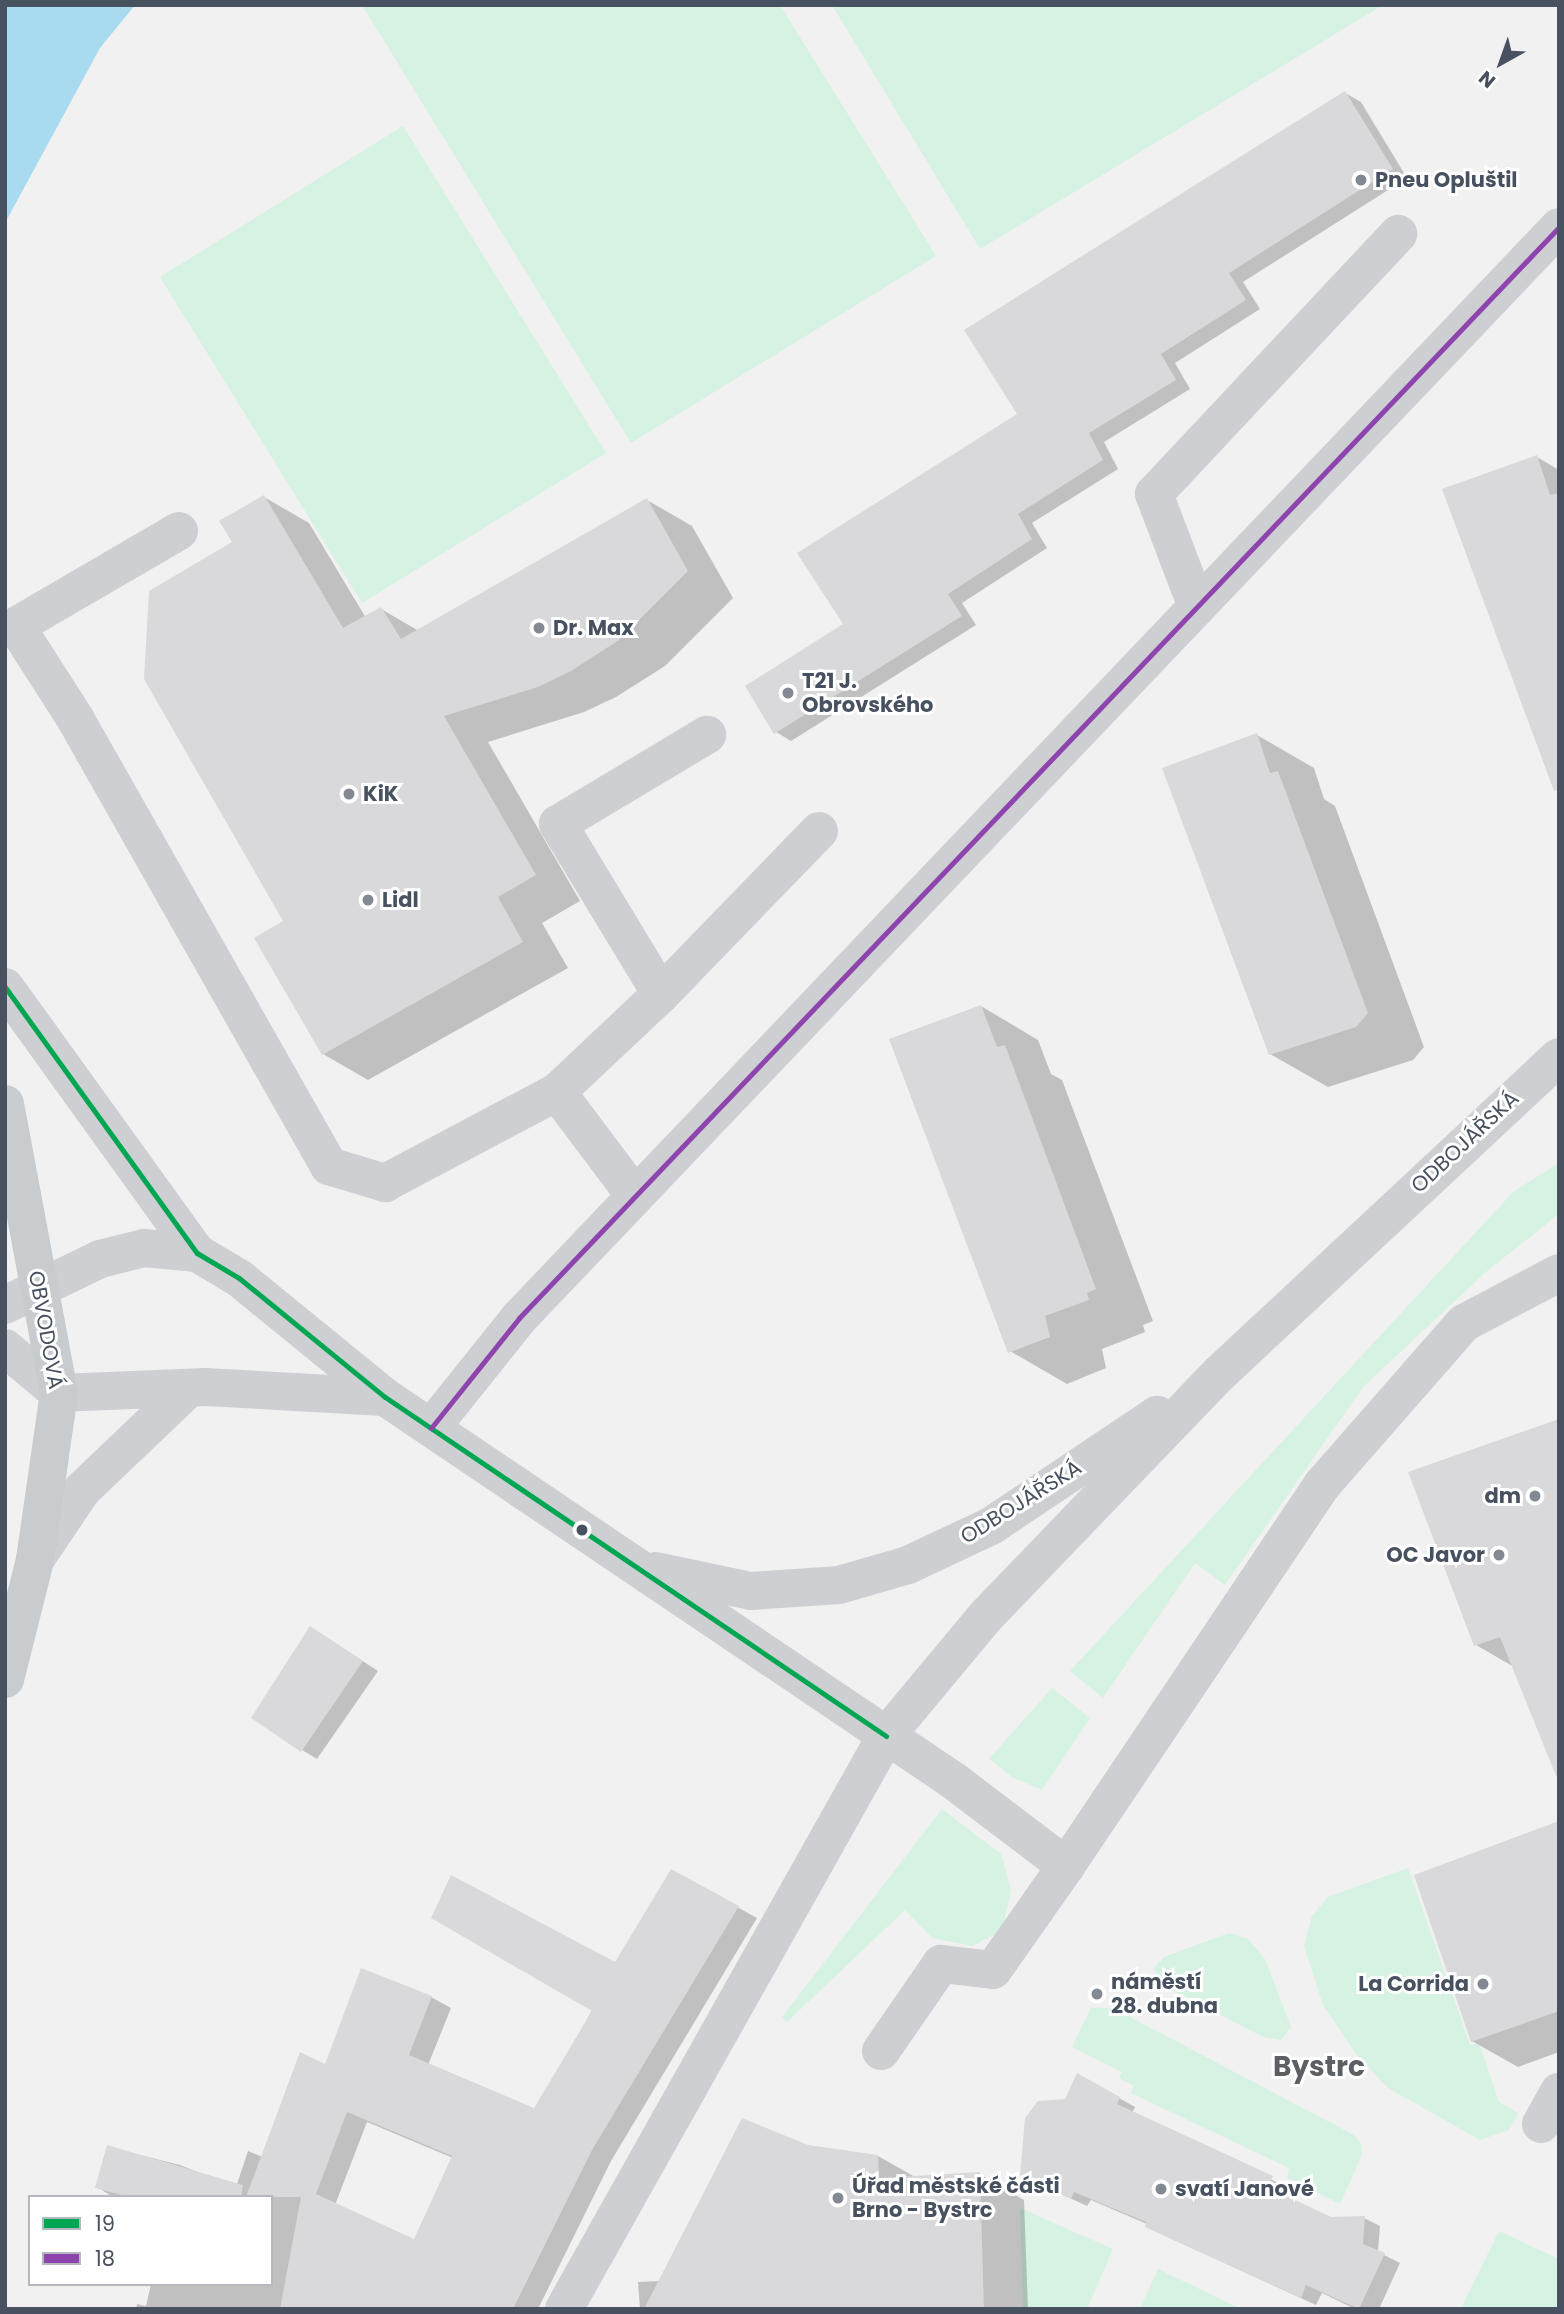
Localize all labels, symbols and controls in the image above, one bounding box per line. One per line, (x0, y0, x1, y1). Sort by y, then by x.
north arrow (1466, 28, 1536, 98)
text: N (1473, 65, 1501, 94)
place label: Pneu Opluštil (1375, 167, 1518, 193)
marker: Pneu Opluštil (1353, 172, 1369, 188)
place label: Dr. Max (553, 615, 634, 641)
marker: Dr. Max (531, 620, 547, 636)
place label: T21 J. Obrovského (802, 668, 933, 718)
marker: T21 J. Obrovského (780, 685, 796, 701)
place label: KiK (363, 781, 398, 807)
marker: KiK (341, 786, 357, 802)
place label: Lidl (382, 887, 419, 913)
marker: Lidl (360, 892, 376, 908)
street label: ODBOJÁŘSKÁ (1406, 1086, 1524, 1198)
street label: OBVODOVÁ (23, 1269, 69, 1391)
street label: ODBOJÁŘSKÁ (956, 1455, 1086, 1549)
place label: dm (1485, 1483, 1521, 1509)
marker: dm (1527, 1488, 1543, 1504)
unlabelled marker (575, 1523, 589, 1537)
place label: OC Javor (1386, 1542, 1485, 1568)
marker: OC Javor (1491, 1547, 1507, 1563)
place label: náměstí 28. dubna (1111, 1969, 1218, 2019)
place label: La Corrida (1358, 1971, 1469, 1997)
marker: La Corrida (1475, 1976, 1491, 1992)
marker: náměstí 28. dubna (1089, 1986, 1105, 2002)
district label: Bystrc (1273, 2050, 1365, 2084)
place label: Úřad městské části Brno - Bystrc (852, 2173, 1060, 2223)
place label: svatí Janové (1175, 2176, 1314, 2202)
marker: svatí Janové (1153, 2181, 1169, 2197)
marker: Úřad městské části Brno - Bystrc (830, 2190, 846, 2206)
legend (28, 2195, 273, 2286)
text: 19 (95, 2209, 115, 2238)
text: 18 (95, 2244, 115, 2273)

